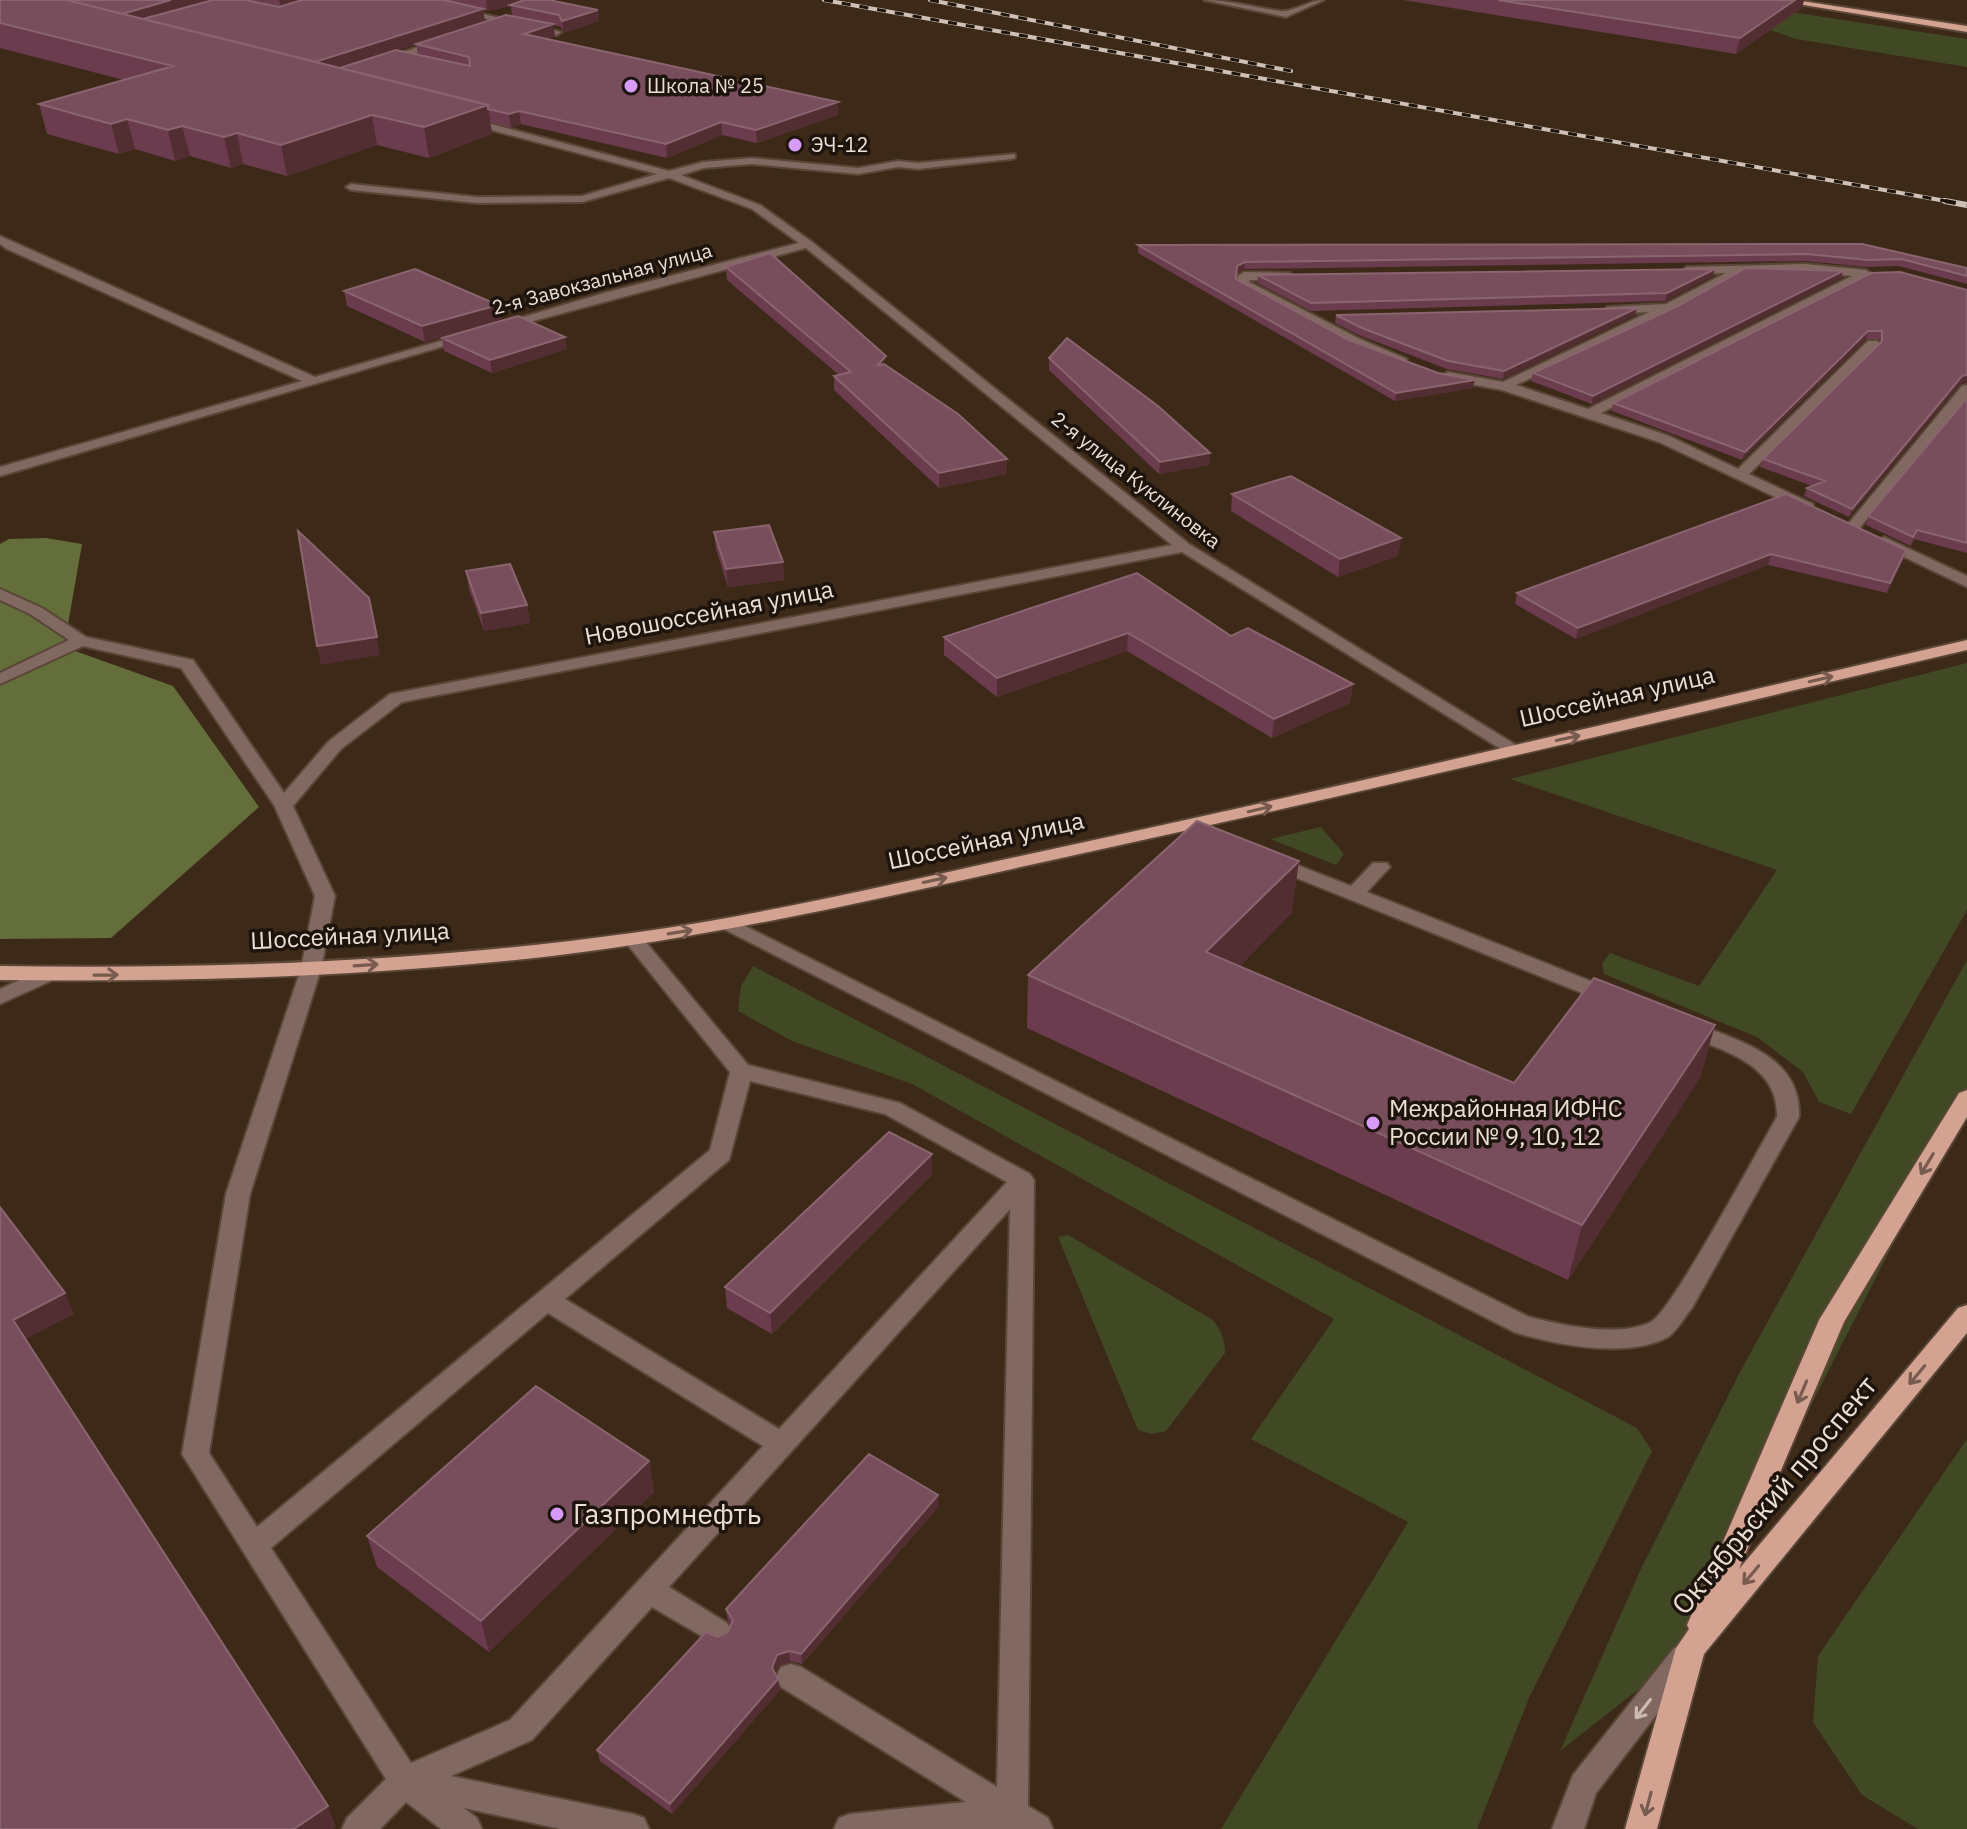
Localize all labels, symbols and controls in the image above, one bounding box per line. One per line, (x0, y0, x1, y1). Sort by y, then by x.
place label: Школа № 25 (647, 72, 764, 99)
marker: Школа № 25 (622, 77, 640, 95)
place label: ЭЧ-12 (811, 131, 869, 158)
marker: ЭЧ-12 (786, 136, 804, 154)
street label: 2-я Завокзальная улица (489, 236, 715, 321)
street label: 2-я улица Куклиновка (1046, 405, 1227, 554)
street label: Новошоссейная улица (582, 572, 836, 652)
street label: Шоссейная улица (1516, 658, 1718, 734)
one-way arrow (1808, 671, 1834, 686)
one-way arrow (1555, 730, 1580, 745)
one-way arrow (1247, 801, 1273, 816)
street label: Шоссейная улица (885, 804, 1087, 876)
one-way arrow (921, 872, 947, 887)
street label: Шоссейная улица (250, 914, 451, 956)
one-way arrow (667, 924, 692, 939)
one-way arrow (352, 957, 379, 972)
one-way arrow (92, 967, 119, 983)
place label: Межрайонная ИФНС России № 9, 10, 12 (1389, 1092, 1623, 1152)
marker: Межрайонная ИФНС России № 9, 10, 12 (1364, 1114, 1382, 1132)
one-way arrow (1918, 1153, 1935, 1175)
one-way arrow (1908, 1364, 1926, 1385)
street label: Октябрьский проспект (1663, 1368, 1884, 1622)
one-way arrow (1793, 1379, 1808, 1404)
place label: Газпромнефть (573, 1495, 761, 1532)
marker: Газпромнефть (548, 1505, 566, 1523)
one-way arrow (1743, 1564, 1760, 1585)
one-way arrow (1634, 1698, 1652, 1719)
one-way arrow (1640, 1791, 1655, 1817)

